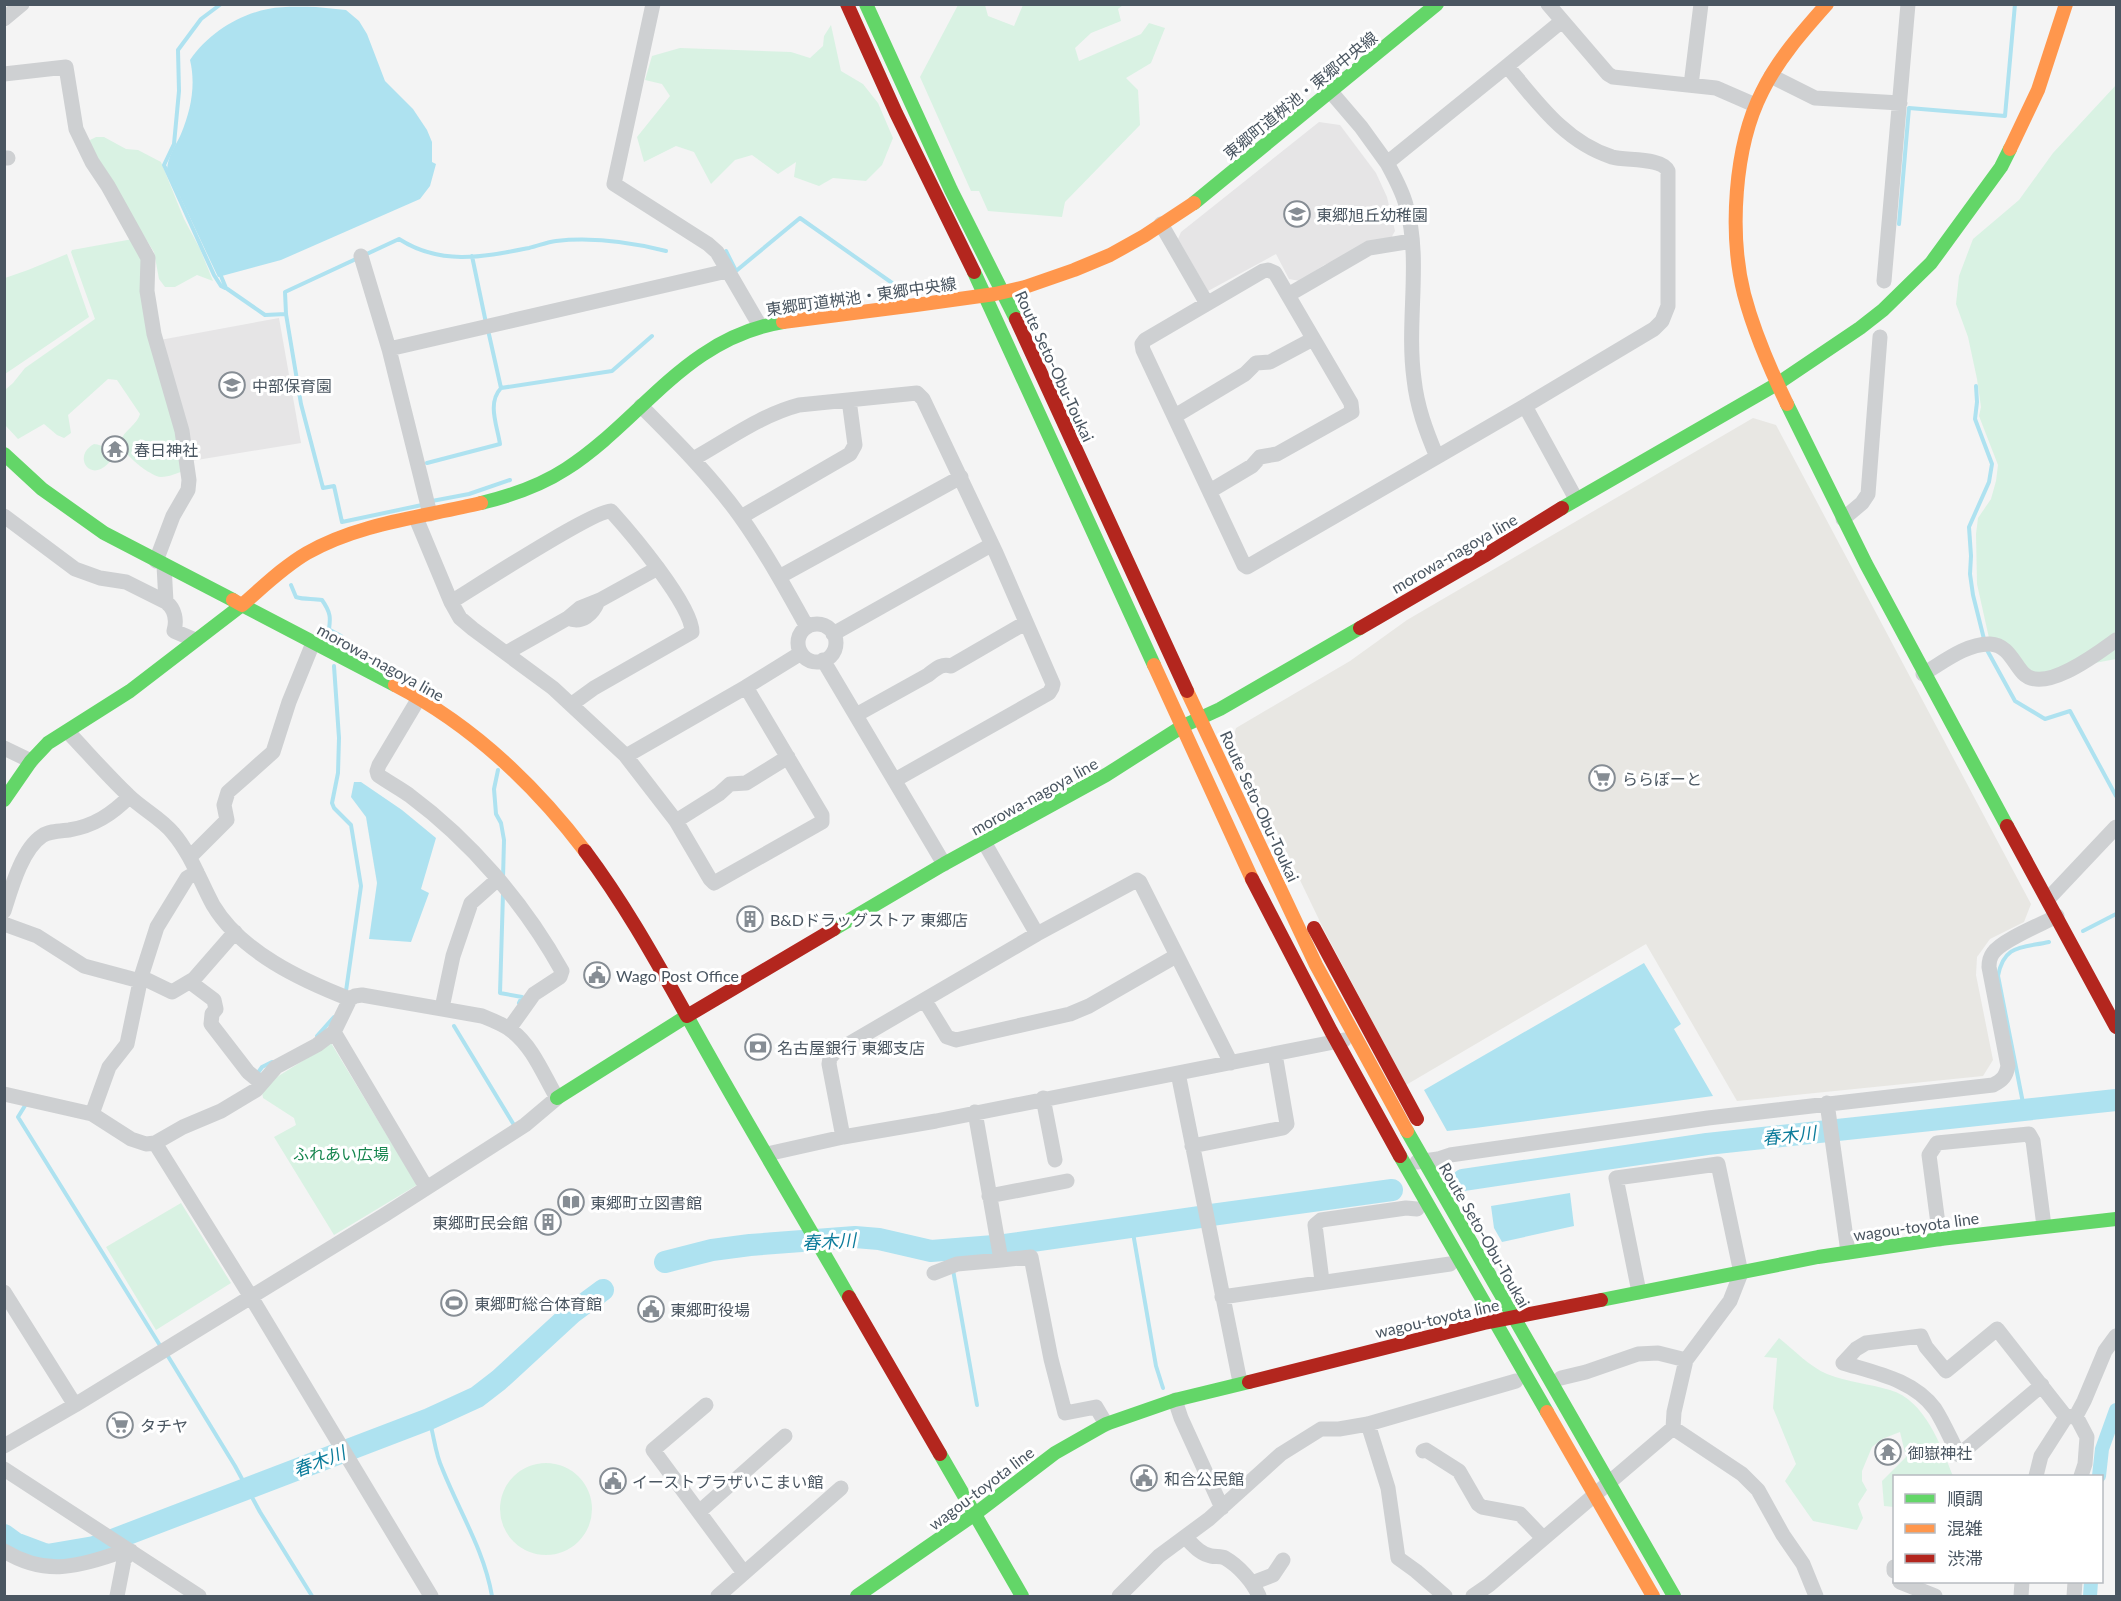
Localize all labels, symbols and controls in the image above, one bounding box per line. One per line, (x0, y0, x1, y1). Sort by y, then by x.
street label: 東郷町道桝池・東郷中央線 (1219, 27, 1381, 163)
school or university icon: 東郷旭丘幼稚園 (1282, 199, 1312, 229)
place label: 東郷旭丘幼稚園 (1316, 205, 1428, 224)
street label: 東郷町道桝池・東郷中央線 (765, 273, 957, 319)
street label: Route Seto-Obu-Toukai (1012, 287, 1098, 445)
school or university icon: 中部保育園 (217, 370, 247, 400)
place label: 中部保育園 (252, 376, 332, 395)
temple icon: 春日神社 (100, 434, 130, 464)
place label: 春日神社 (134, 440, 198, 459)
street label: morowa-nagoya line (1388, 509, 1520, 597)
street label: morowa-nagoya line (314, 619, 448, 705)
street label: Route Seto-Obu-Toukai (1217, 727, 1303, 885)
street label: morowa-nagoya line (967, 753, 1101, 839)
supermarket icon: ららぽーと (1587, 763, 1617, 793)
place label: ららぽーと (1622, 769, 1702, 788)
building icon: B&Dドラッグストア 東郷店 (735, 904, 765, 934)
place label: B&Dドラッグストア 東郷店 (770, 910, 968, 929)
public building icon: Wago Post Office (582, 960, 612, 990)
place label: Wago Post Office (616, 966, 739, 985)
bank icon: 名古屋銀行 東郷支店 (743, 1032, 773, 1062)
place label: 名古屋銀行 東郷支店 (777, 1038, 925, 1057)
water label: 春木川 (1761, 1121, 1819, 1149)
park label: ふれあい広場 (293, 1144, 389, 1163)
street label: Route Seto-Obu-Toukai (1436, 1159, 1534, 1311)
library icon: 東郷町立図書館 (556, 1187, 586, 1217)
place label: 東郷町立図書館 (590, 1193, 702, 1212)
building icon: 東郷町民会館 (533, 1207, 563, 1237)
street label: wagou-toyota line (1852, 1208, 1980, 1244)
place label: 東郷町民会館 (432, 1213, 528, 1232)
water label: 春木川 (801, 1228, 859, 1253)
sports icon: 東郷町総合体育館 (439, 1288, 469, 1318)
place label: 東郷町総合体育館 (474, 1294, 602, 1313)
public building icon: 東郷町役場 (636, 1294, 666, 1324)
street label: wagou-toyota line (1373, 1294, 1501, 1342)
place label: 東郷町役場 (670, 1300, 750, 1319)
supermarket icon: タチヤ (105, 1410, 135, 1440)
place label: タチヤ (140, 1416, 188, 1435)
temple icon: 御嶽神社 (1873, 1437, 1903, 1467)
water label: 春木川 (290, 1440, 350, 1481)
street label: wagou-toyota line (925, 1442, 1037, 1534)
place label: 御嶽神社 (1908, 1443, 1972, 1462)
public building icon: 和合公民館 (1129, 1463, 1159, 1493)
public building icon: イーストプラザいこまい館 (598, 1466, 628, 1496)
place label: 和合公民館 (1164, 1469, 1244, 1488)
place label: イーストプラザいこまい館 (632, 1472, 823, 1491)
legend (1893, 1475, 2103, 1583)
text: 順調 (1947, 1487, 1983, 1509)
text: 混雑 (1947, 1517, 1983, 1539)
text: 渋滞 (1947, 1547, 1983, 1569)

